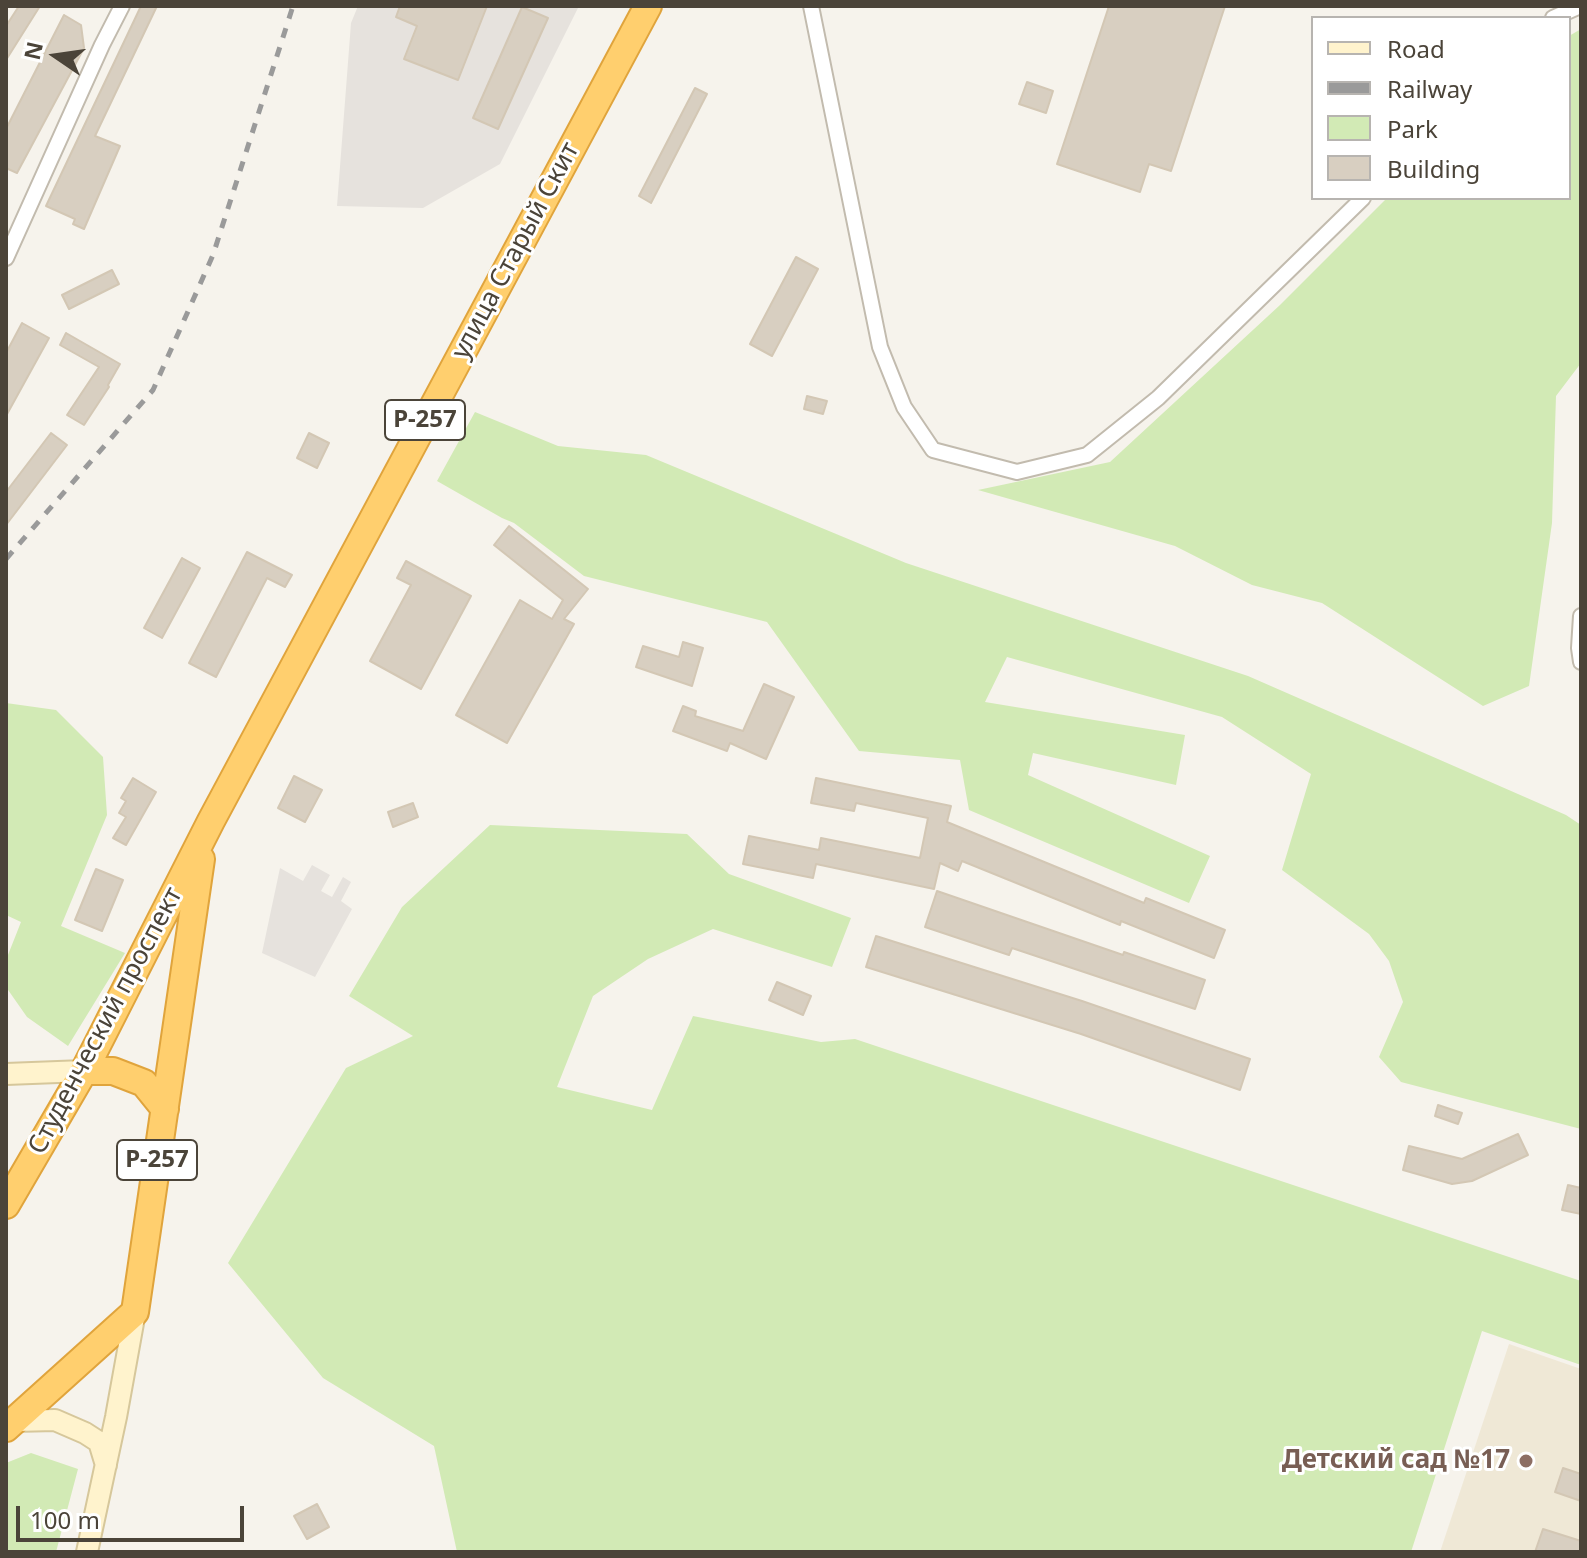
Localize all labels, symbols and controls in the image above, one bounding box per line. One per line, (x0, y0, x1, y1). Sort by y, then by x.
north arrow (16, 16, 96, 96)
legend (1311, 16, 1571, 200)
text: Road (1387, 32, 1445, 65)
text: N (16, 39, 49, 63)
text: Railway (1387, 72, 1472, 105)
text: Park (1387, 112, 1438, 145)
street label: улица Старый Скит (446, 137, 586, 365)
text: Building (1387, 152, 1480, 185)
road number: Р-257 (385, 400, 465, 440)
street label: Студенческий проспект (22, 882, 190, 1160)
road number: Р-257 (117, 1140, 197, 1180)
place label: Детский сад №17 (1282, 1445, 1510, 1477)
marker: Детский сад №17 (1517, 1452, 1535, 1470)
scale bar (20, 1490, 248, 1540)
text: 100 m (30, 1503, 100, 1536)

